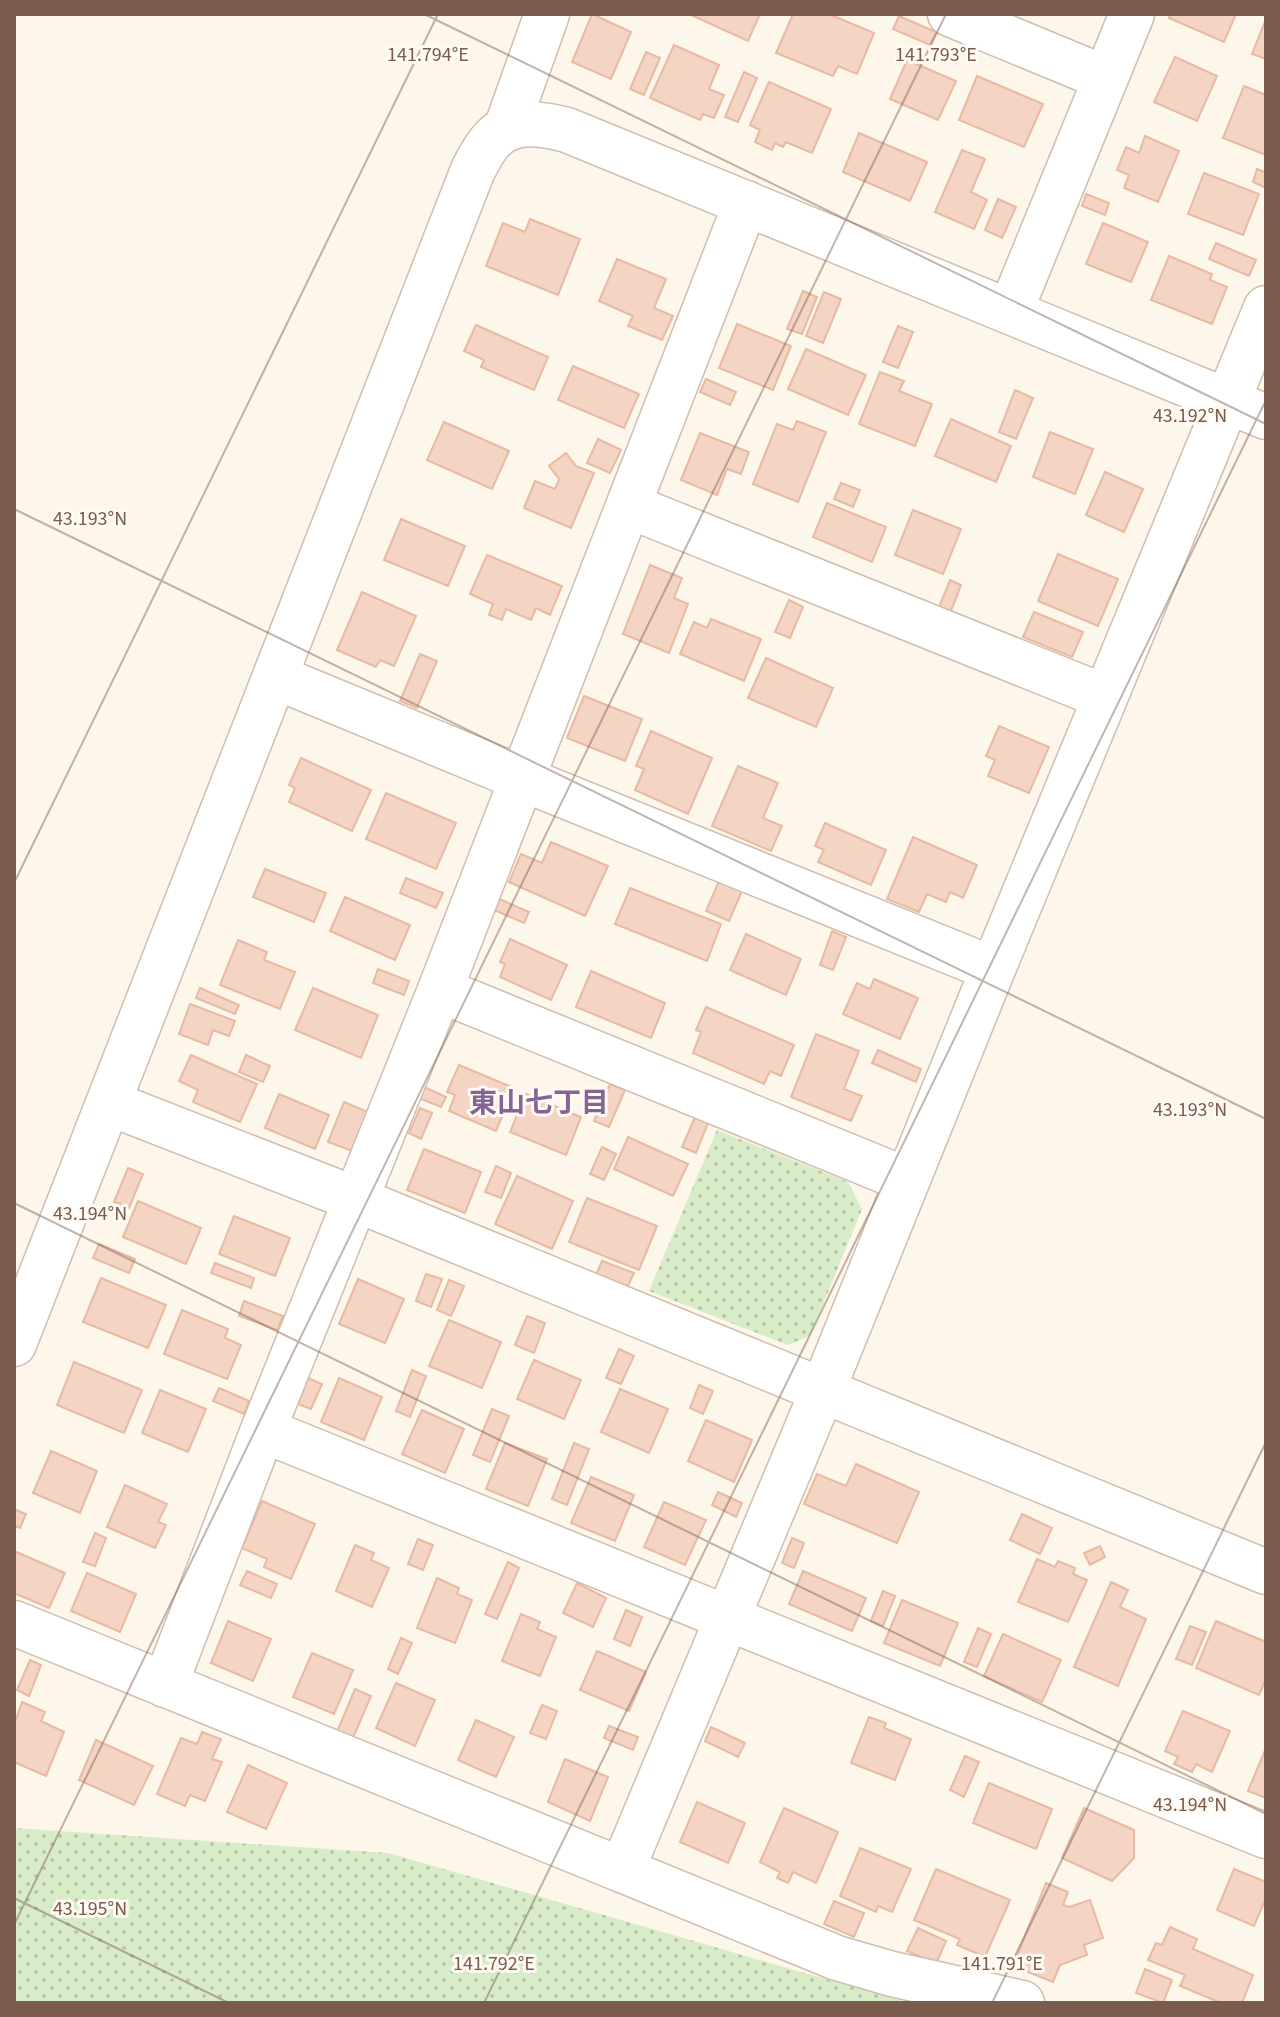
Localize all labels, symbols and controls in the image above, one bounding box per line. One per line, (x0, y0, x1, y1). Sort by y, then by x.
text: 141.794°E (387, 41, 469, 69)
text: 141.793°E (895, 41, 977, 69)
text: 43.192°N (1153, 402, 1227, 430)
text: 43.193°N (53, 505, 127, 533)
district label: 東山七丁目 (469, 1083, 609, 1123)
text: 43.193°N (1153, 1096, 1227, 1124)
text: 43.194°N (53, 1200, 127, 1228)
text: 43.194°N (1153, 1791, 1227, 1819)
text: 43.195°N (53, 1895, 127, 1923)
text: 141.792°E (453, 1950, 535, 1978)
text: 141.791°E (961, 1950, 1043, 1978)

